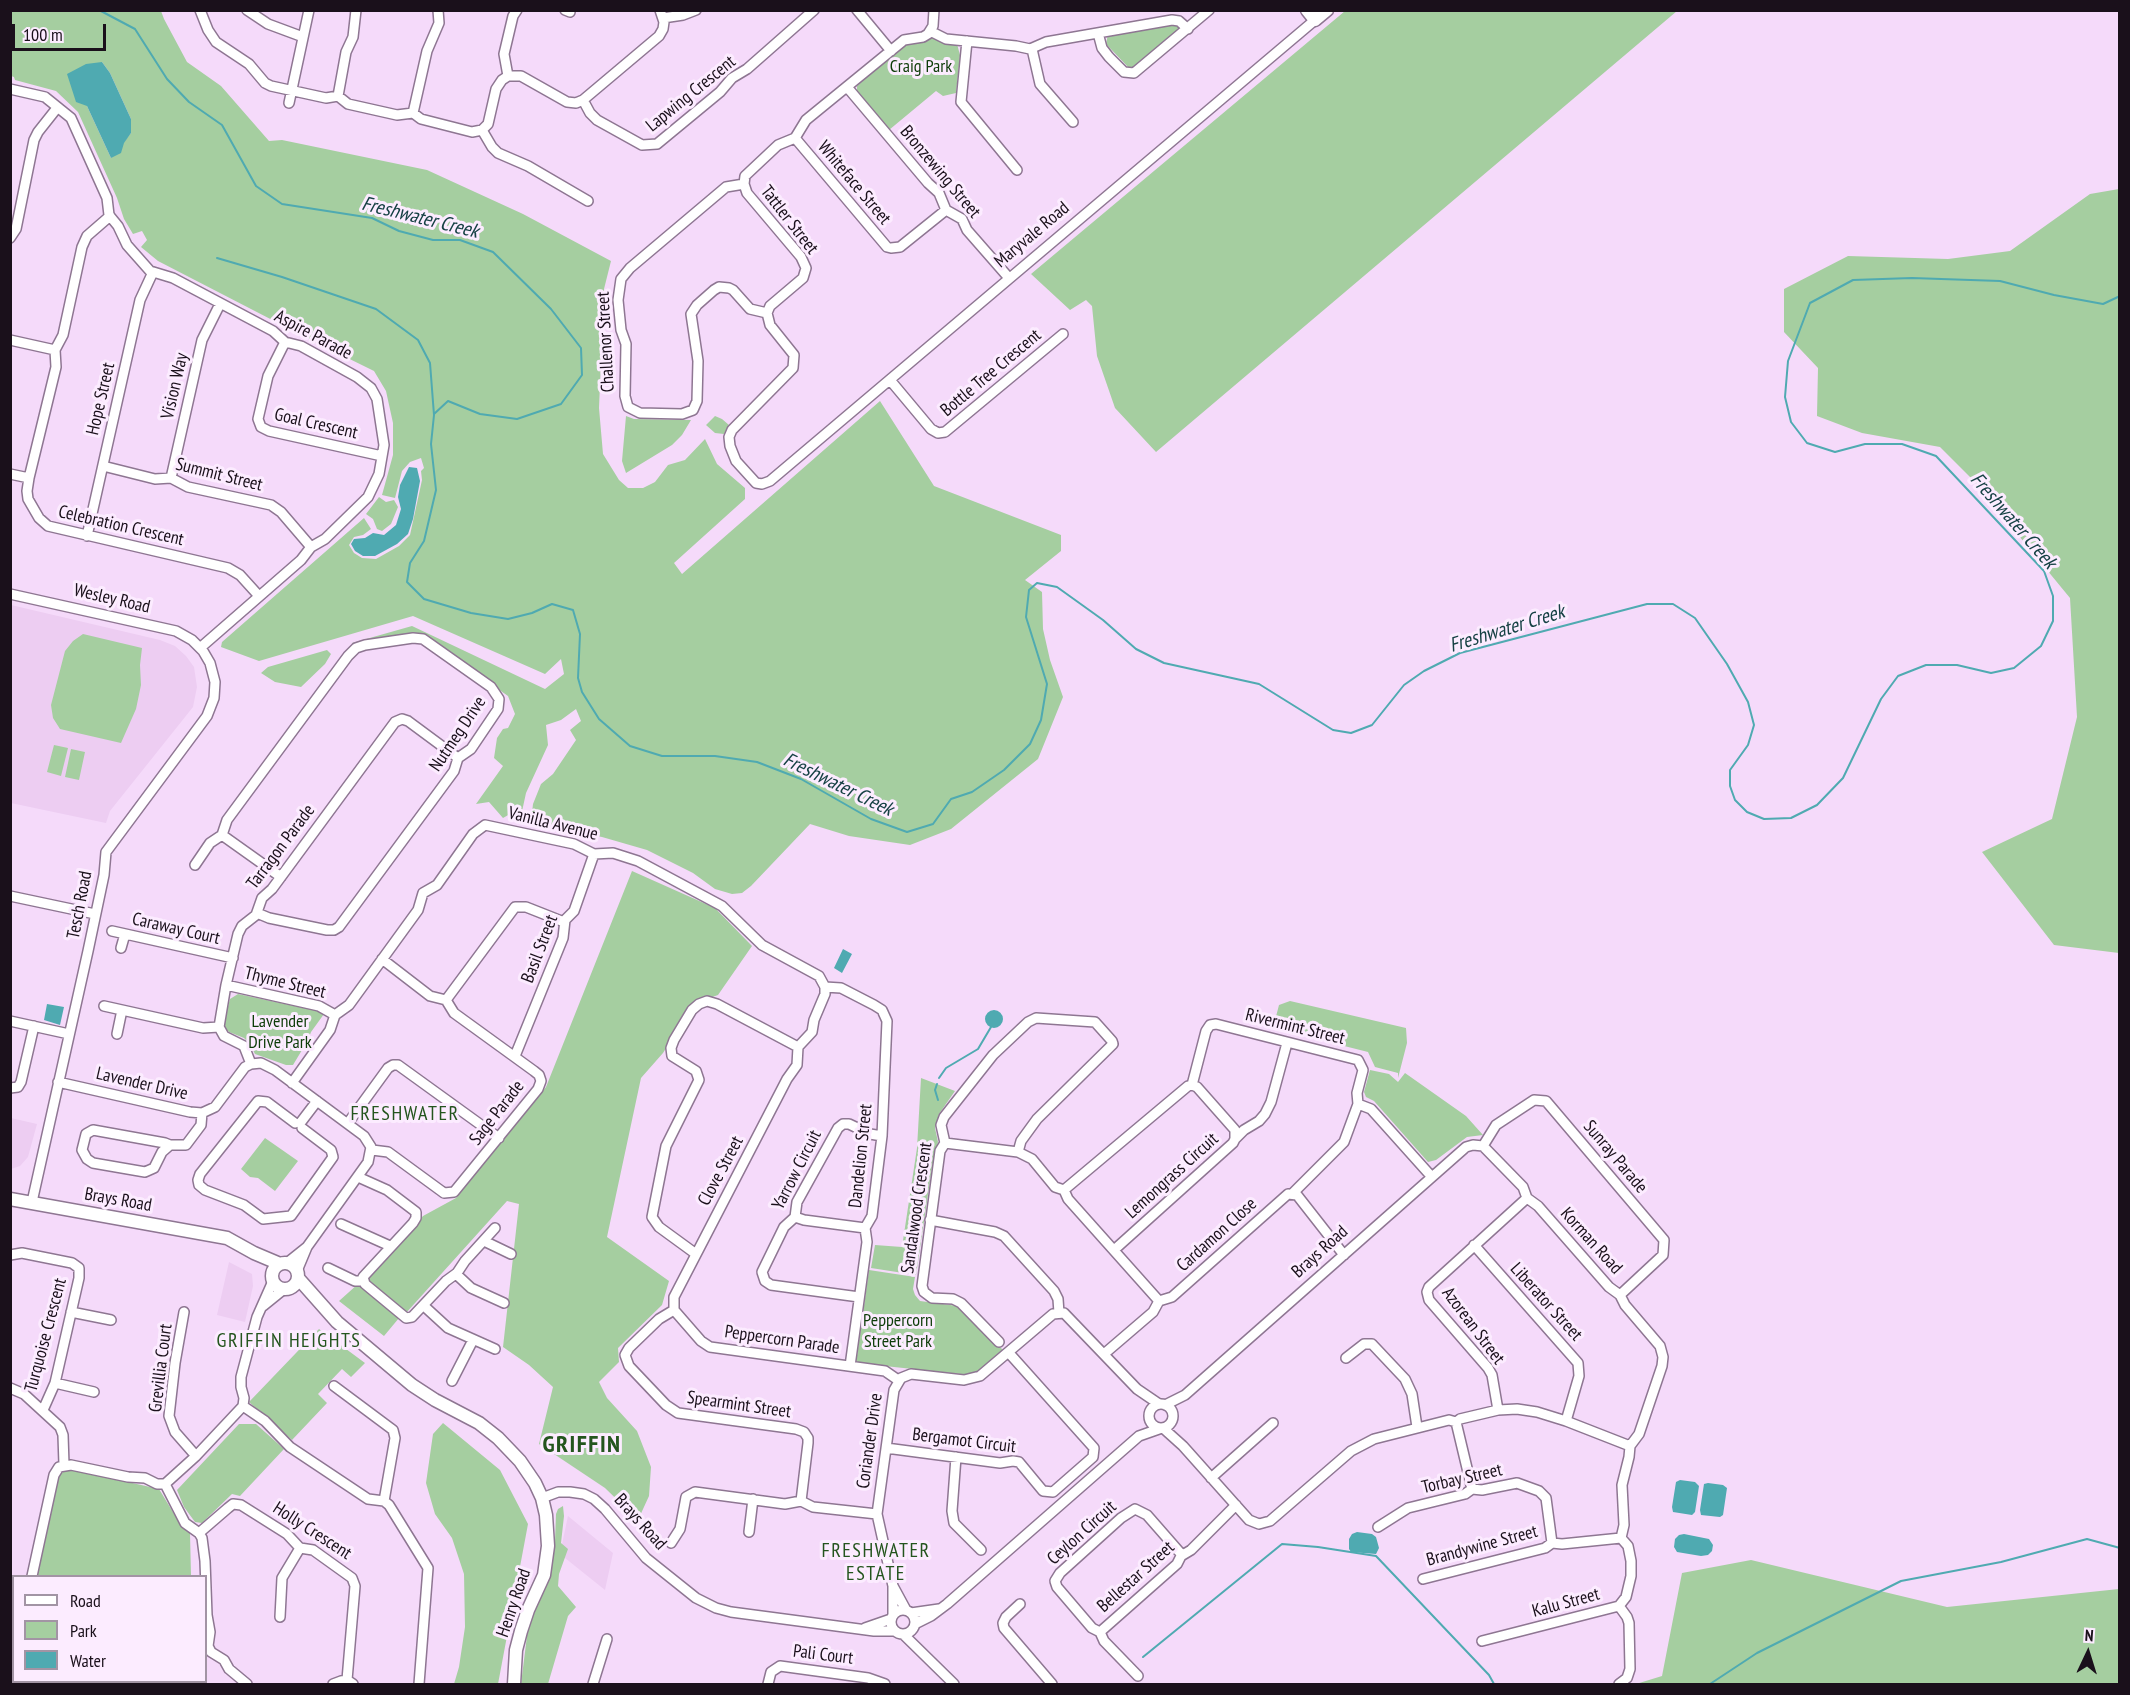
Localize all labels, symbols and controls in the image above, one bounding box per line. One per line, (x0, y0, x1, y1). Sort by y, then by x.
scale bar (15, 12, 110, 50)
text: 100 m (23, 23, 63, 46)
street label: Lapwing Crescent (642, 51, 740, 137)
park label: Craig Park (890, 56, 952, 78)
street label: Bronzewing Street (895, 121, 985, 223)
street label: Whiteface Street (813, 137, 895, 229)
street label: Tattler Street (755, 181, 823, 259)
water label: Freshwater Creek (359, 192, 481, 244)
street label: Maryvale Road (990, 198, 1074, 272)
street label: Challenor Street (593, 291, 619, 393)
street label: Aspire Parade (271, 306, 355, 364)
street label: Bottle Tree Crescent (936, 325, 1046, 421)
street label: Vision Way (157, 351, 193, 421)
street label: Hope Street (82, 361, 120, 437)
street label: Goal Crescent (272, 404, 360, 444)
street label: Summit Street (173, 454, 265, 496)
water label: Freshwater Creek (1965, 468, 2061, 574)
street label: Celebration Crescent (56, 501, 186, 551)
street label: Wesley Road (72, 580, 152, 618)
water label: Freshwater Creek (1447, 600, 1567, 658)
street label: Nutmeg Drive (425, 692, 491, 776)
water label: Freshwater Creek (779, 748, 897, 822)
street label: Tarragon Parade (242, 800, 320, 894)
street label: Vanilla Avenue (506, 802, 600, 846)
street label: Tesch Road (63, 869, 97, 941)
street label: Caraway Court (130, 908, 222, 950)
street label: Basil Street (517, 912, 563, 986)
street label: Thyme Street (242, 962, 328, 1004)
street label: Rivermint Street (1243, 1004, 1347, 1050)
park label: Lavender Drive Park (248, 1011, 312, 1054)
street label: Lavender Drive (94, 1063, 190, 1105)
street label: Sage Parade (465, 1076, 529, 1150)
district label: FRESHWATER (350, 1102, 460, 1126)
street label: Dandelion Street (845, 1103, 877, 1209)
street label: Sunray Parade (1578, 1116, 1652, 1198)
street label: Yarrow Circuit (768, 1127, 826, 1213)
street label: Lemongrass Circuit (1121, 1129, 1223, 1223)
street label: Clove Street (694, 1133, 748, 1209)
street label: Sandalwood Crescent (897, 1141, 937, 1275)
street label: Brays Road (83, 1183, 153, 1217)
street label: Cardamon Close (1173, 1193, 1261, 1277)
street label: Korman Road (1555, 1203, 1627, 1279)
street label: Brays Road (1288, 1221, 1352, 1283)
street label: Liberator Street (1505, 1259, 1587, 1345)
street label: Turquoise Crescent (20, 1276, 72, 1394)
street label: Azorean Street (1437, 1283, 1509, 1369)
park label: Peppercorn Street Park (863, 1310, 933, 1352)
street label: Peppercorn Parade (723, 1321, 841, 1359)
street label: Grevillia Court (145, 1323, 177, 1413)
district label: GRIFFIN HEIGHTS (217, 1329, 361, 1353)
street label: Spearmint Street (686, 1387, 792, 1423)
street label: Coriander Drive (853, 1392, 887, 1490)
street label: Bergamot Circuit (911, 1424, 1017, 1458)
district label: GRIFFIN (542, 1431, 622, 1459)
street label: Torbay Street (1420, 1459, 1504, 1499)
street label: Brays Road (609, 1490, 671, 1554)
street label: Ceylon Circuit (1043, 1496, 1121, 1570)
street label: Holly Crescent (269, 1498, 355, 1564)
street label: Brandywine Street (1424, 1521, 1540, 1571)
street label: Bellestar Street (1093, 1537, 1179, 1617)
district label: FRESHWATER ESTATE (821, 1539, 931, 1586)
street label: Henry Road (492, 1566, 536, 1640)
legend (12, 1575, 207, 1683)
street label: Kalu Street (1530, 1584, 1602, 1622)
text: Road (70, 1589, 101, 1612)
text: Park (70, 1619, 97, 1642)
north arrow (2058, 1623, 2118, 1683)
text: N (2084, 1625, 2094, 1645)
street label: Pali Court (792, 1641, 854, 1669)
text: Water (70, 1649, 106, 1672)

